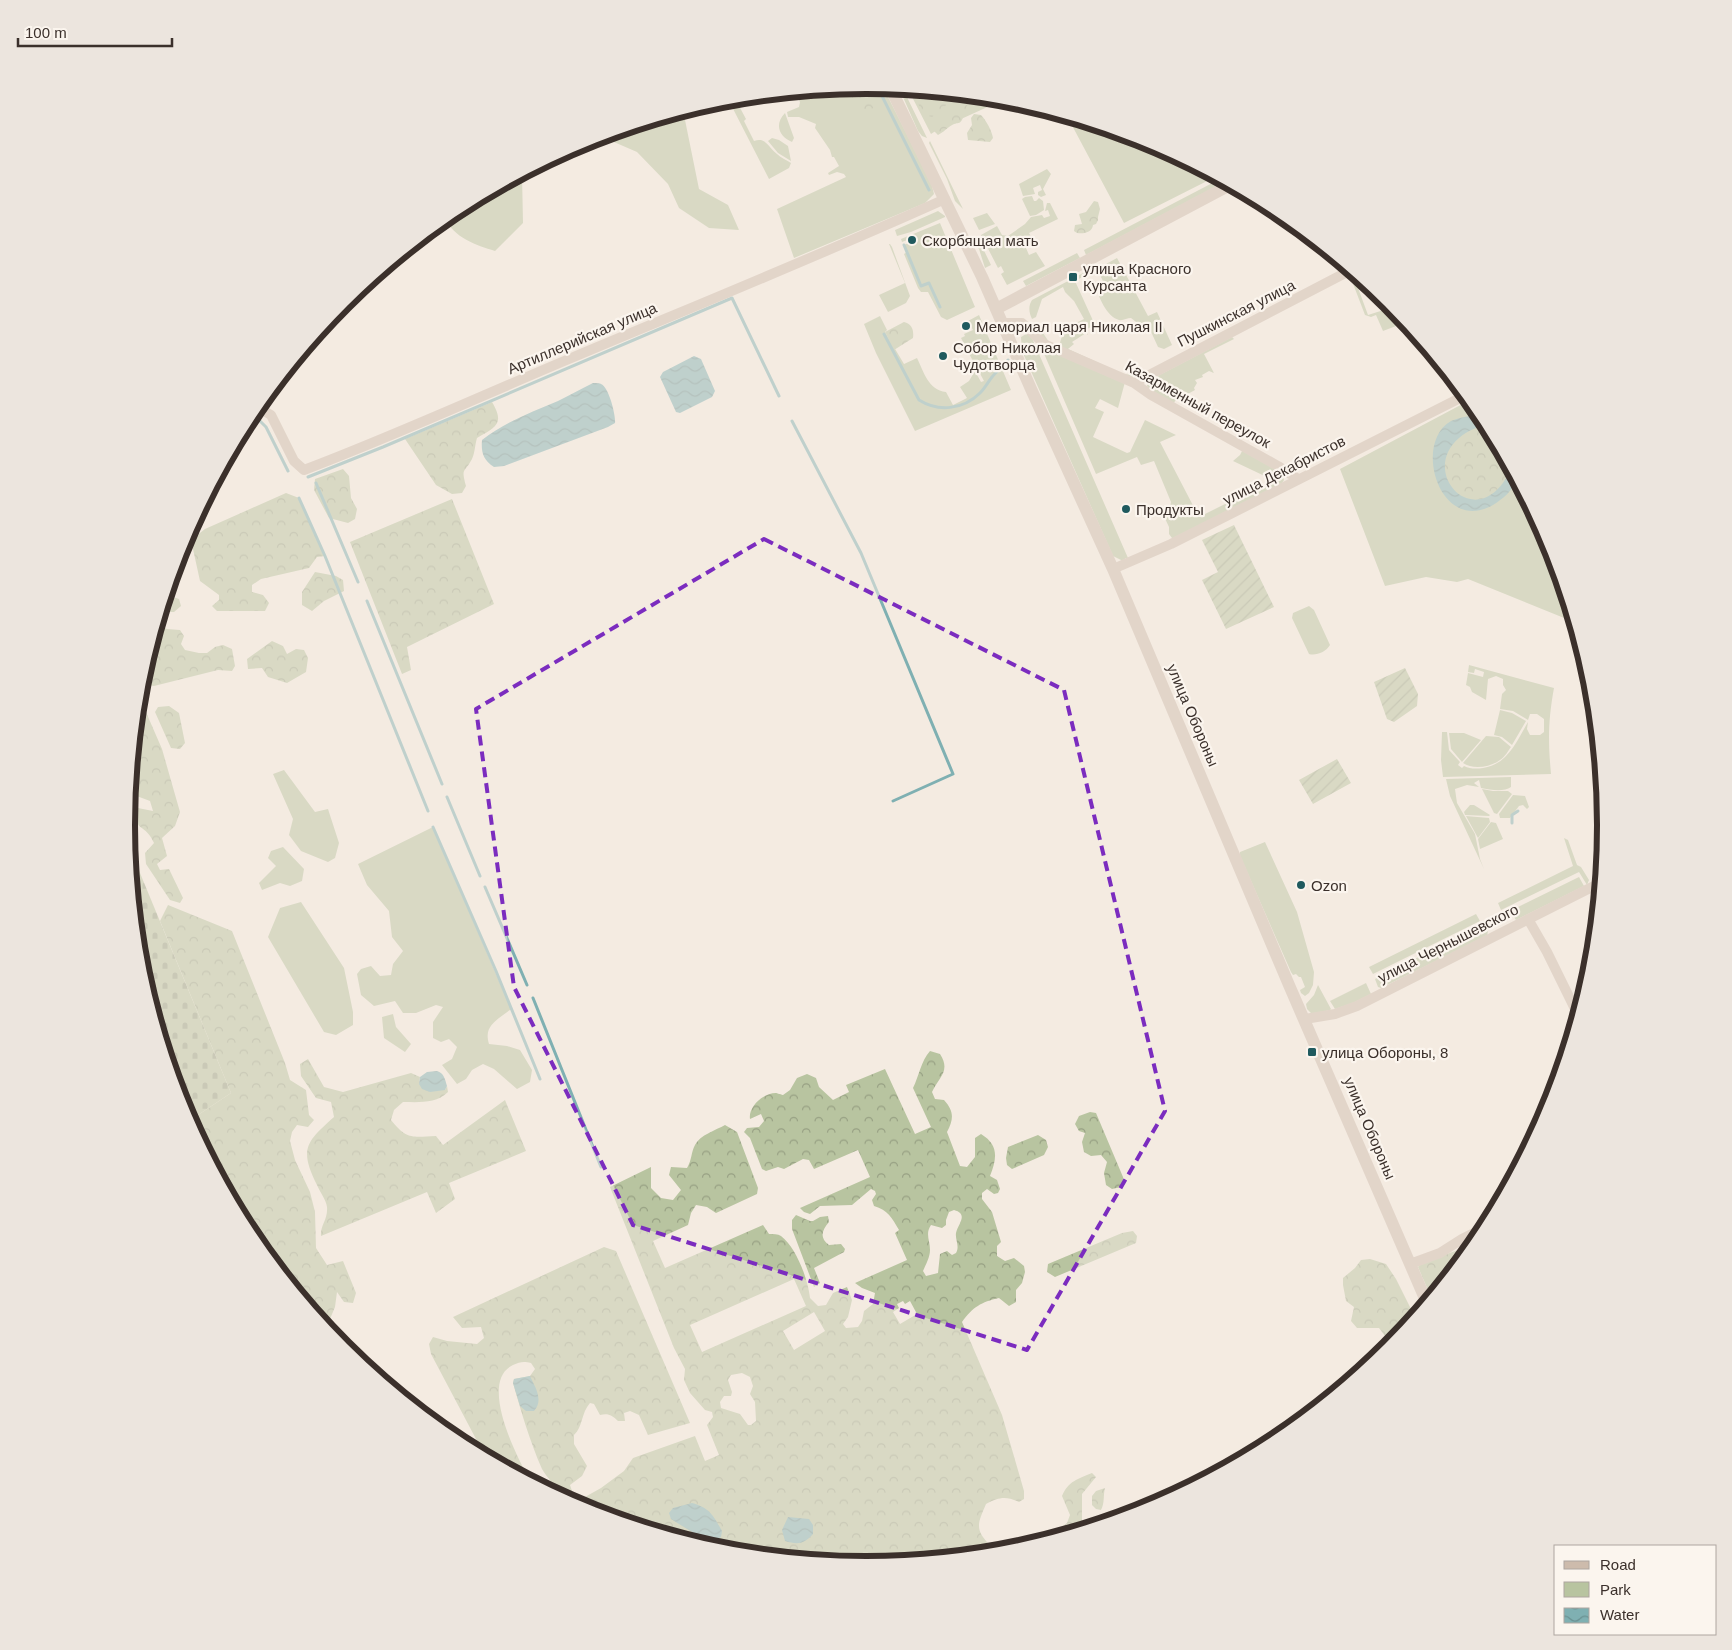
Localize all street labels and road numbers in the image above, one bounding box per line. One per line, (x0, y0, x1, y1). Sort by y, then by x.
street label: Пушкинская улица (1174, 276, 1298, 350)
street label: Артиллерийская улица (505, 299, 660, 377)
street label: Казарменный переулок (1123, 357, 1274, 451)
street label: улица Декабристов (1220, 432, 1348, 508)
street label: улица Обороны (1164, 661, 1222, 769)
street label: улица Чернышевского (1375, 900, 1521, 986)
street label: улица Обороны (1341, 1074, 1399, 1182)

